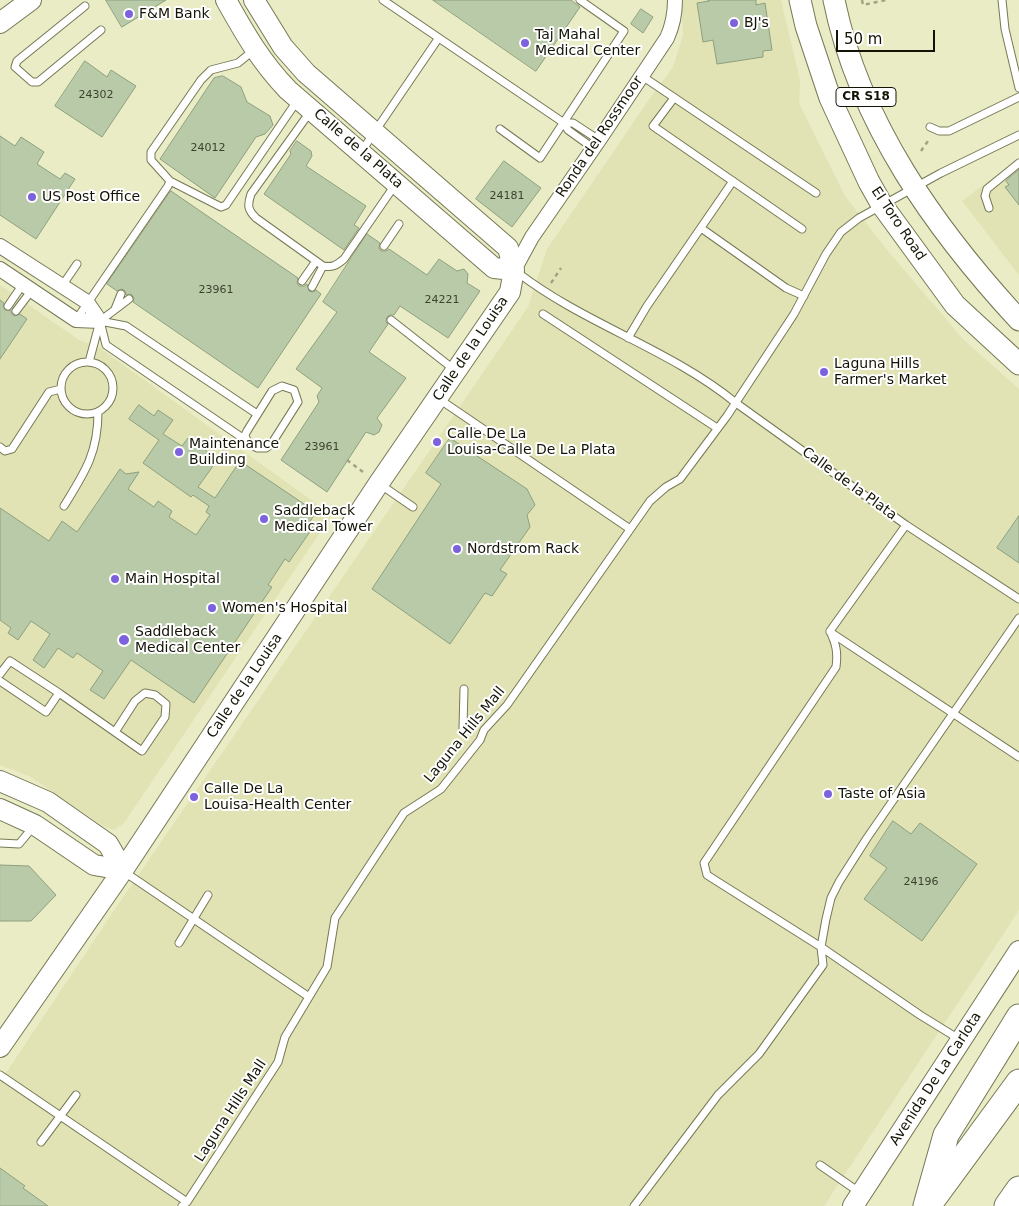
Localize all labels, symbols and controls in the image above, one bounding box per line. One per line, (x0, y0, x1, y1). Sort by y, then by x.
place label: F&M Bank (139, 6, 210, 22)
marker: F&M Bank (123, 8, 135, 20)
place label: BJ's (744, 15, 769, 31)
marker: BJ's (728, 17, 740, 29)
scale bar (839, 20, 938, 52)
place label: Taj Mahal Medical Center (535, 27, 640, 59)
text: 50 m (844, 30, 882, 48)
marker: Taj Mahal Medical Center (519, 37, 531, 49)
street label: Ronda del Rossmoor (553, 73, 647, 201)
house number: 24302 (79, 88, 113, 102)
road number: CR S18 (836, 88, 896, 106)
street label: Calle de la Plata (310, 106, 406, 192)
house number: 24012 (191, 141, 225, 155)
street label: El Toro Road (867, 184, 929, 264)
place label: US Post Office (42, 189, 140, 205)
house number: 24181 (490, 189, 524, 203)
marker: US Post Office (26, 191, 38, 203)
house number: 23961 (199, 283, 233, 297)
house number: 24221 (425, 293, 459, 307)
street label: Calle de la Louisa (430, 293, 512, 405)
place label: Laguna Hills Farmer's Market (834, 356, 947, 388)
marker: Laguna Hills Farmer's Market (818, 366, 830, 378)
place label: Calle De La Louisa-Calle De La Plata (447, 426, 616, 458)
place label: Maintenance Building (189, 436, 279, 468)
marker: Calle De La Louisa-Calle De La Plata (431, 436, 443, 448)
house number: 23961 (305, 440, 339, 454)
street label: Calle de la Plata (798, 444, 900, 524)
marker: Maintenance Building (173, 446, 185, 458)
place label: Saddleback Medical Tower (274, 503, 373, 536)
marker: Saddleback Medical Tower (258, 513, 270, 525)
place label: Nordstrom Rack (467, 541, 579, 557)
marker: Nordstrom Rack (451, 543, 463, 555)
place label: Main Hospital (125, 571, 220, 587)
marker: Main Hospital (109, 573, 121, 585)
place label: Women's Hospital (222, 600, 347, 616)
marker: Women's Hospital (206, 602, 218, 614)
place label: Saddleback Medical Center (135, 624, 240, 656)
street label: Calle de la Louisa (204, 630, 286, 742)
marker: Saddleback Medical Center (117, 633, 131, 647)
street label: Laguna Hills Mall (421, 684, 509, 786)
place label: Calle De La Louisa-Health Center (204, 781, 351, 814)
place label: Taste of Asia (838, 786, 926, 802)
marker: Taste of Asia (822, 788, 834, 800)
marker: Calle De La Louisa-Health Center (188, 791, 200, 803)
house number: 24196 (904, 875, 938, 889)
street label: Avenida De La Carlota (887, 1009, 985, 1149)
street label: Laguna Hills Mall (192, 1057, 270, 1165)

